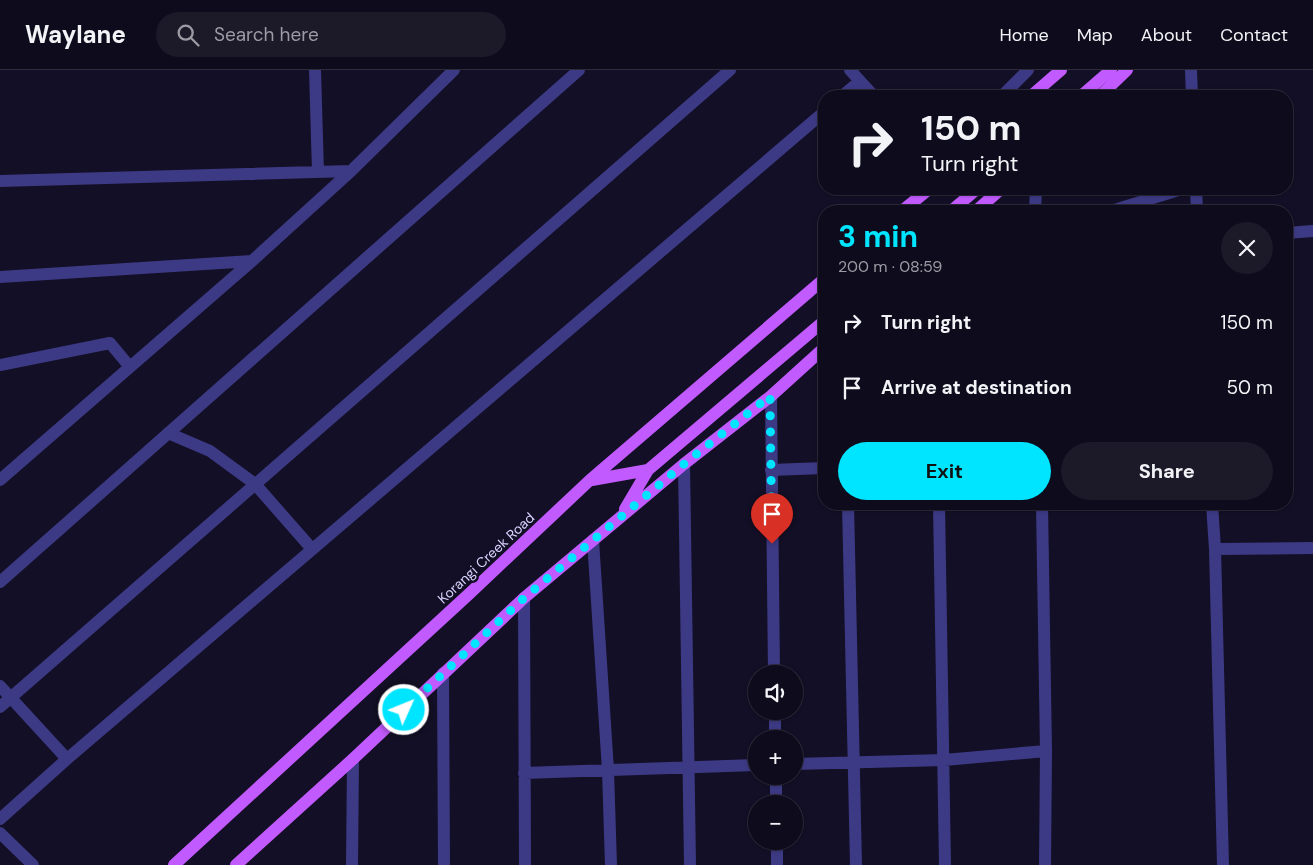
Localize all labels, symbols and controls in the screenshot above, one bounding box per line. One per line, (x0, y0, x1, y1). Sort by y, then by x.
search box (156, 12, 506, 57)
text: Waylane (25, 19, 126, 50)
icon: search (174, 21, 202, 49)
text: Search here (214, 22, 319, 47)
text: Home (999, 23, 1049, 47)
text: Map (1077, 23, 1113, 47)
text: About (1141, 23, 1192, 47)
text: Contact (1220, 23, 1288, 47)
text: 150 m (921, 105, 1021, 151)
icon: right (838, 110, 903, 175)
text: Turn right (921, 149, 1018, 178)
text: 3 min (838, 217, 918, 256)
button: close (1221, 222, 1273, 274)
text: 200 m · 08:59 (838, 256, 942, 277)
icon: right (838, 309, 866, 337)
text: Turn right (881, 310, 971, 335)
text: 150 m (1221, 310, 1273, 335)
icon: arrive (838, 374, 866, 402)
text: Arrive at destination (881, 375, 1072, 400)
text: 50 m (1226, 375, 1273, 400)
button: Exit (838, 442, 1051, 500)
button: Share (1061, 442, 1273, 500)
pin (751, 493, 793, 544)
icon: arrive (758, 500, 786, 528)
street label: Korangi Creek Road (434, 508, 538, 608)
map controls (748, 665, 803, 850)
button: sound (748, 665, 803, 720)
position arrow (377, 683, 429, 735)
button: + (748, 730, 803, 785)
button: − (748, 795, 803, 850)

